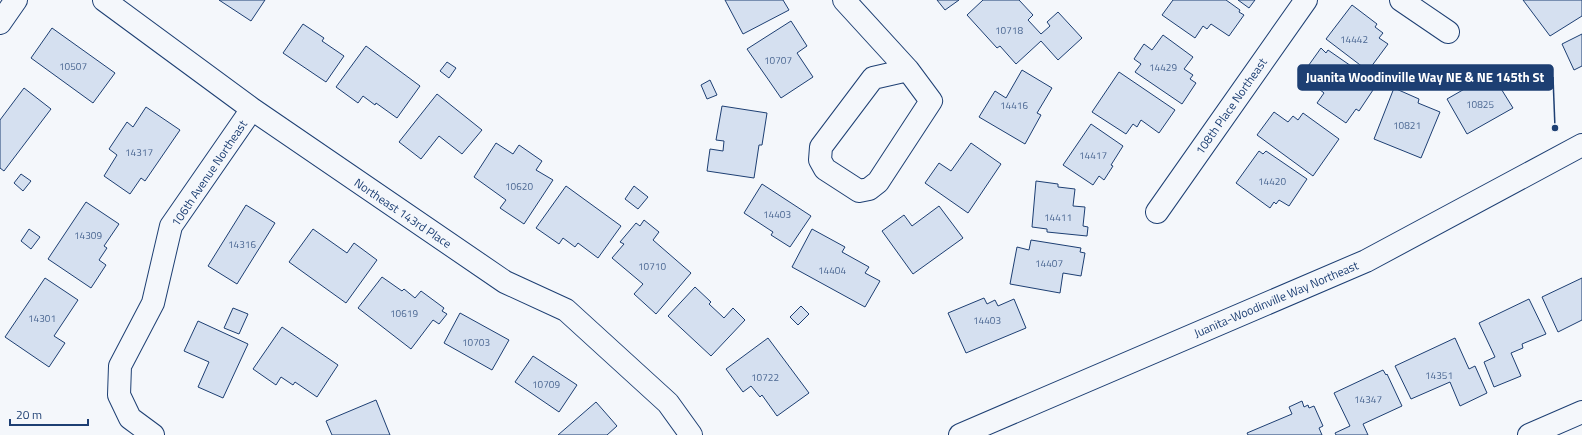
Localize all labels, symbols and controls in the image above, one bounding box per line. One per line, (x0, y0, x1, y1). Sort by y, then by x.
house number: 10718 (995, 23, 1023, 38)
house number: 14442 (1340, 32, 1368, 47)
house number: 10707 (764, 53, 792, 68)
street label: 108th Place Northeast (1190, 53, 1272, 158)
house number: 10507 (59, 59, 87, 74)
house number: 14429 (1149, 60, 1177, 75)
callout: Juanita Woodinville Way NE & NE 145th St (1298, 65, 1553, 90)
text: Juanita Woodinville Way NE & NE 145th St (1306, 67, 1544, 87)
house number: 10825 (1466, 97, 1494, 112)
house number: 14416 (1000, 98, 1028, 113)
street label: 106th Avenue Northeast (166, 115, 252, 230)
house number: 10821 (1393, 118, 1421, 133)
house number: 14317 (125, 145, 153, 160)
house number: 14417 (1079, 148, 1107, 163)
street label: Northeast 143rd Place (350, 173, 456, 253)
house number: 14420 (1258, 174, 1286, 189)
house number: 10620 (505, 179, 533, 194)
house number: 14403 (763, 207, 791, 222)
house number: 14411 (1044, 210, 1072, 225)
house number: 14309 (74, 228, 102, 243)
house number: 14316 (228, 237, 256, 252)
street label: Juanita-Woodinville Way Northeast (1191, 255, 1362, 342)
house number: 14407 (1035, 256, 1063, 271)
house number: 10710 (638, 259, 666, 274)
house number: 14404 (818, 263, 846, 278)
house number: 10619 (390, 306, 418, 321)
house number: 14301 (28, 311, 56, 326)
house number: 14403 (973, 313, 1001, 328)
house number: 10703 (462, 335, 490, 350)
house number: 14351 (1425, 368, 1453, 383)
house number: 10722 (751, 370, 779, 385)
house number: 10709 (532, 377, 560, 392)
house number: 14347 (1354, 392, 1382, 407)
scale bar (10, 401, 88, 427)
text: 20 m (16, 405, 42, 424)

